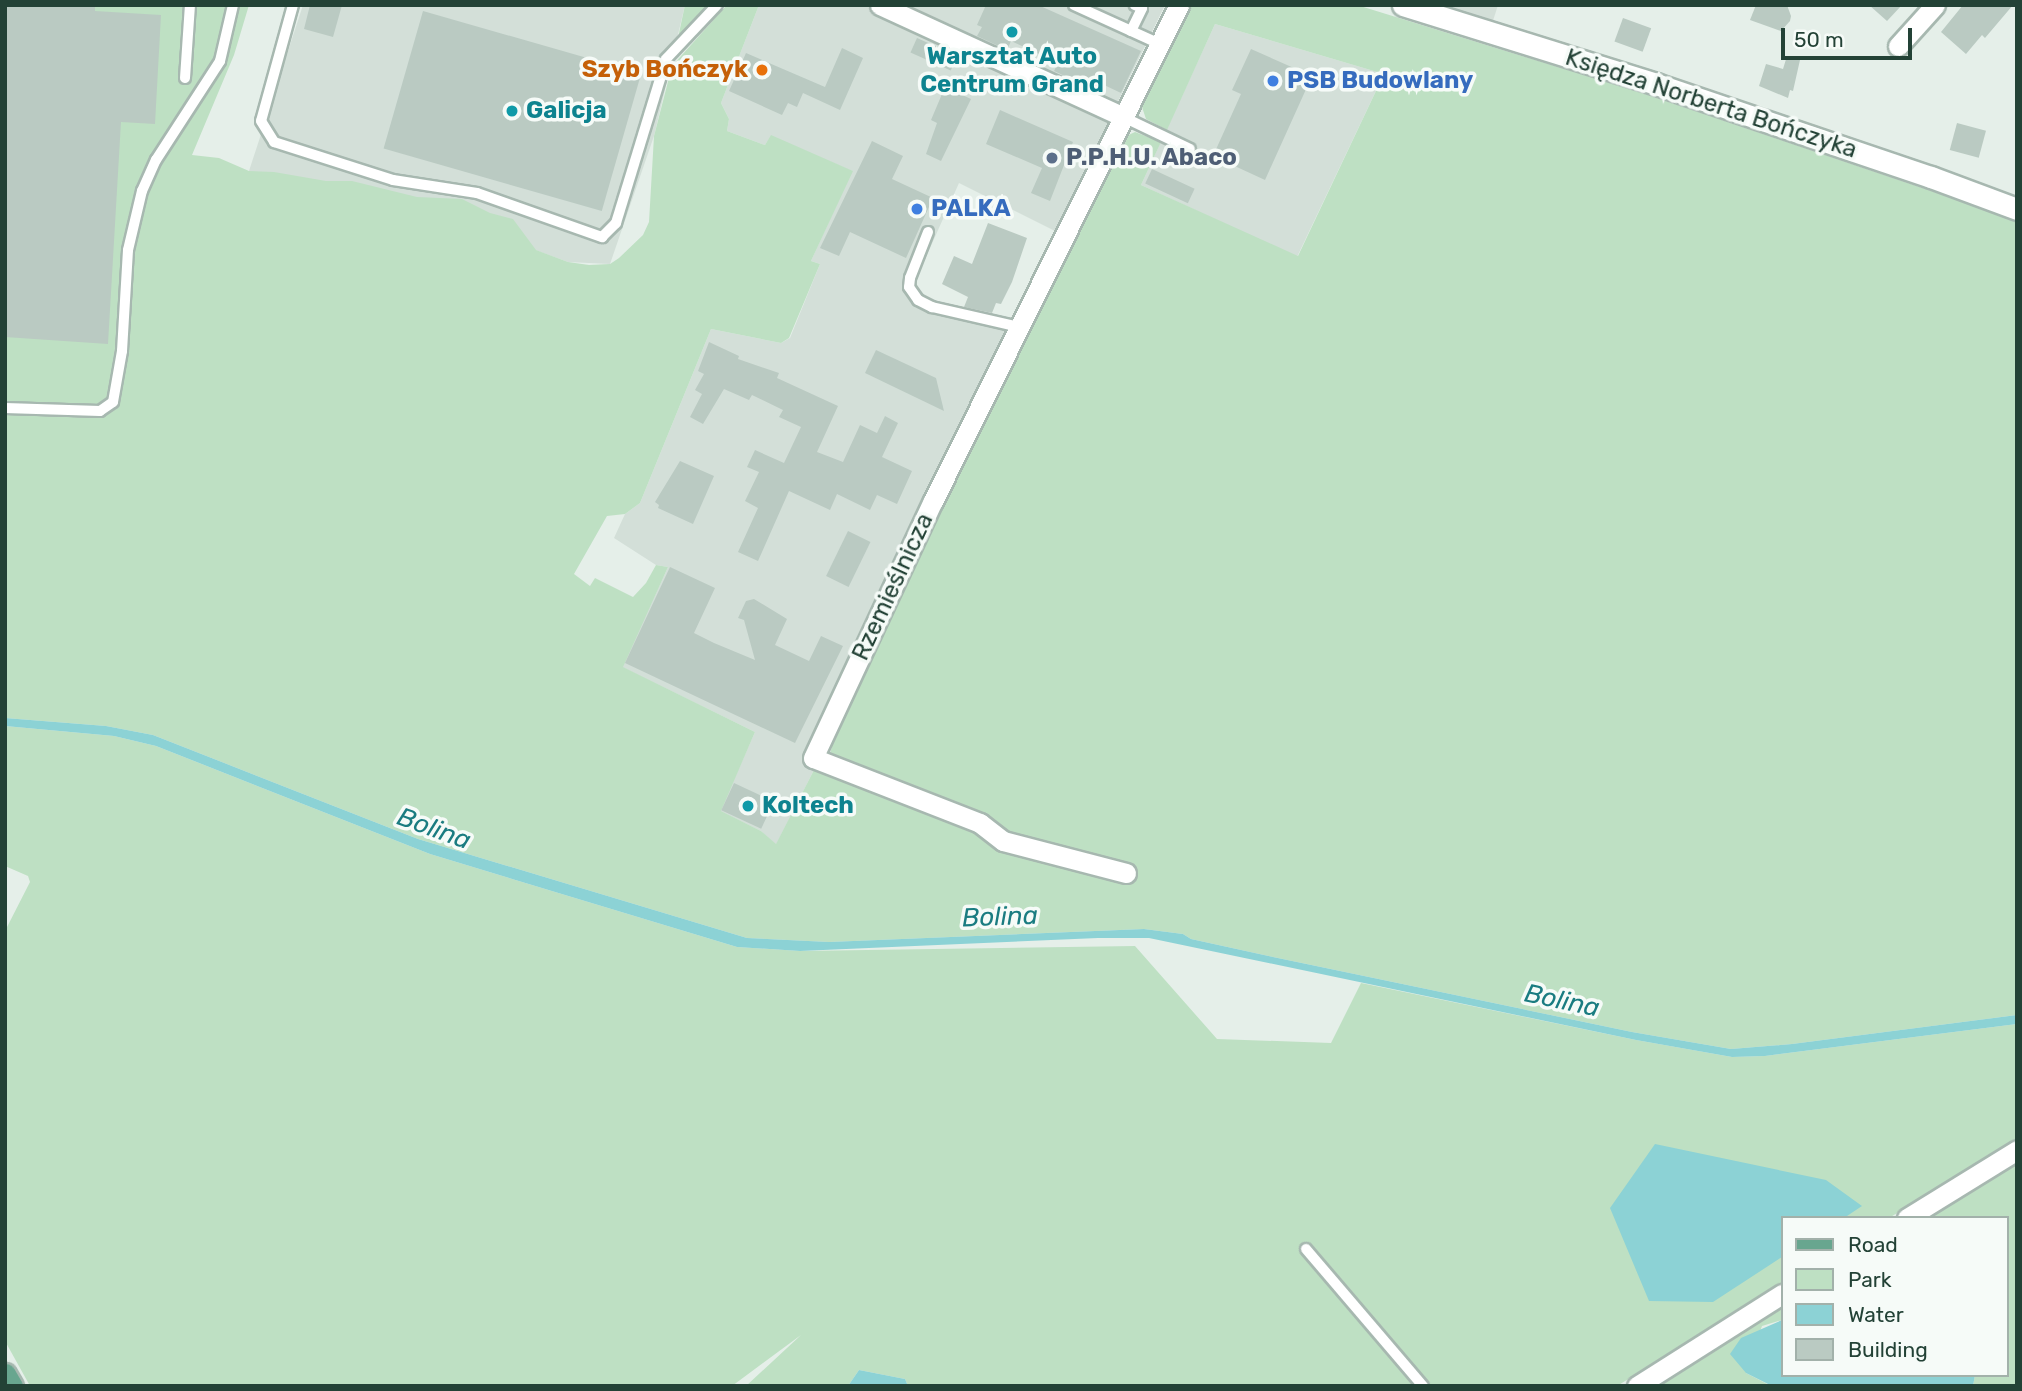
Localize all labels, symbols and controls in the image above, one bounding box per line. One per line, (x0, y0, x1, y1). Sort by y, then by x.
scale bar (1784, 14, 1915, 58)
marker: Warsztat Auto Centrum Grand (1004, 24, 1020, 40)
text: 50 m (1794, 27, 1844, 52)
place label: Warsztat Auto Centrum Grand (920, 43, 1104, 99)
street label: Księdza Norberta Bończyka (1562, 43, 1860, 165)
place label: Szyb Bończyk (582, 56, 748, 84)
marker: Szyb Bończyk (754, 62, 770, 78)
place label: PSB Budowlany (1287, 67, 1473, 95)
marker: PSB Budowlany (1265, 73, 1281, 89)
place label: Galicja (526, 97, 607, 125)
marker: Galicja (504, 103, 520, 119)
place label: P.P.H.U. Abaco (1066, 144, 1238, 172)
marker: P.P.H.U. Abaco (1044, 150, 1060, 166)
place label: PALKA (931, 195, 1011, 223)
marker: PALKA (909, 201, 925, 217)
street label: Rzemieślnicza (846, 509, 940, 665)
place label: Koltech (762, 792, 854, 820)
marker: Koltech (740, 798, 756, 814)
water label: Bolina (393, 801, 475, 857)
water label: Bolina (961, 900, 1039, 934)
water label: Bolina (1522, 978, 1602, 1024)
legend (1780, 1216, 2008, 1377)
text: Road (1848, 1232, 1898, 1257)
text: Park (1848, 1267, 1892, 1292)
text: Water (1848, 1302, 1904, 1327)
text: Building (1848, 1337, 1928, 1362)

